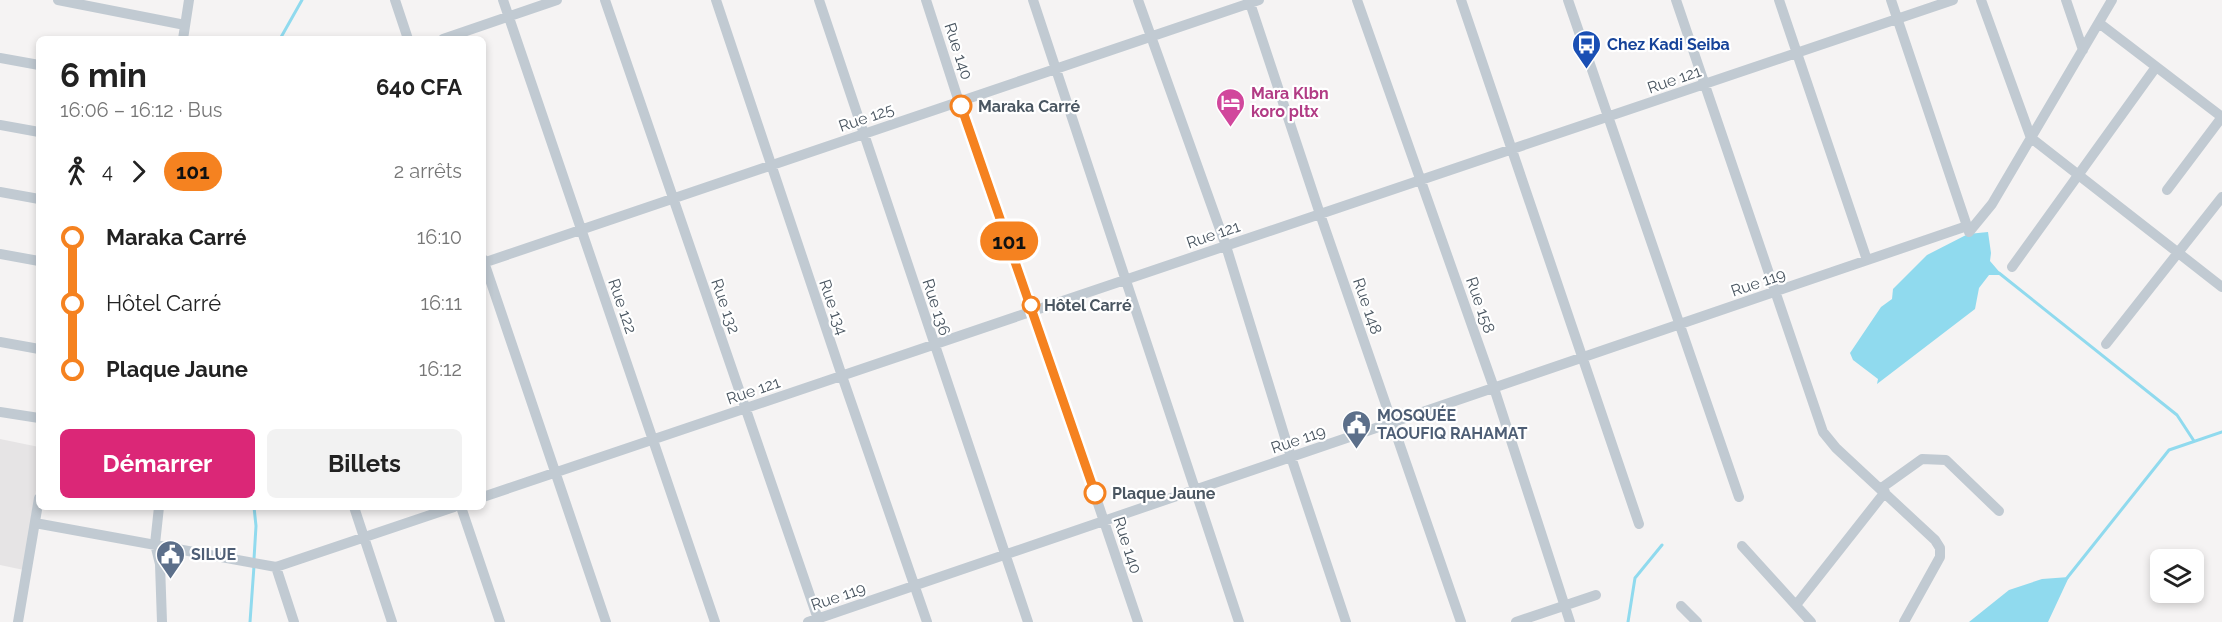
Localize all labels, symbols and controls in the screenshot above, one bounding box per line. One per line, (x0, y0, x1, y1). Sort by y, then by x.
street label: Rue 140 (940, 20, 977, 82)
bus stop icon: Chez Kadi Seiba (1570, 28, 1602, 70)
place label: Chez Kadi Seiba (1607, 35, 1730, 54)
text: 6 min (60, 56, 147, 95)
street label: Rue 121 (1645, 61, 1704, 97)
text: 640 CFA (376, 74, 462, 100)
place label: Mara Klbn koro pltx (1251, 84, 1329, 121)
hotel icon: Mara Klbn koro pltx (1214, 86, 1246, 128)
marker: Maraka Carré (950, 95, 972, 117)
place label: Maraka Carré (978, 97, 1081, 116)
text: 16:06 – 16:12 · Bus (60, 98, 222, 122)
street label: Rue 125 (836, 99, 897, 136)
icon: walk (60, 155, 93, 188)
icon: forward (122, 155, 155, 188)
text: 4 (102, 159, 113, 183)
text: 101 (176, 159, 210, 184)
text: 2 arrêts (394, 159, 462, 183)
street label: Rue 121 (1184, 216, 1243, 252)
line badge: 101 (974, 222, 1044, 260)
text: Maraka Carré (106, 224, 246, 250)
text: 16:10 (417, 225, 462, 249)
text: 101 (992, 229, 1026, 254)
street label: Rue 119 (1728, 264, 1788, 301)
street label: Rue 158 (1462, 274, 1499, 336)
street label: Rue 148 (1349, 275, 1386, 337)
street label: Rue 122 (604, 276, 641, 336)
street label: Rue 132 (707, 276, 744, 336)
street label: Rue 136 (918, 276, 955, 338)
street label: Rue 134 (815, 277, 852, 338)
text: Hôtel Carré (106, 290, 221, 316)
text: 16:11 (421, 291, 462, 315)
marker: Hôtel Carré (1022, 296, 1040, 314)
place label: Hôtel Carré (1044, 296, 1132, 315)
text: Plaque Jaune (106, 356, 248, 382)
text: 16:12 (419, 357, 462, 381)
street label: Rue 121 (724, 372, 783, 408)
place label: MOSQUÉE TAOUFIQ RAHAMAT (1377, 405, 1528, 443)
public building icon: MOSQUÉE TAOUFIQ RAHAMAT (1340, 408, 1372, 450)
street label: Rue 119 (1268, 421, 1328, 458)
button: Démarrer (60, 429, 255, 498)
button: Billets (267, 429, 462, 498)
marker: Plaque Jaune (1084, 482, 1106, 504)
place label: Plaque Jaune (1112, 484, 1216, 503)
street label: Rue 140 (1109, 514, 1146, 576)
public building icon: SILUE (154, 538, 186, 580)
place label: SILUE (191, 545, 236, 564)
map controls (2150, 549, 2204, 603)
button: layers (2150, 549, 2204, 603)
street label: Rue 119 (808, 578, 868, 615)

